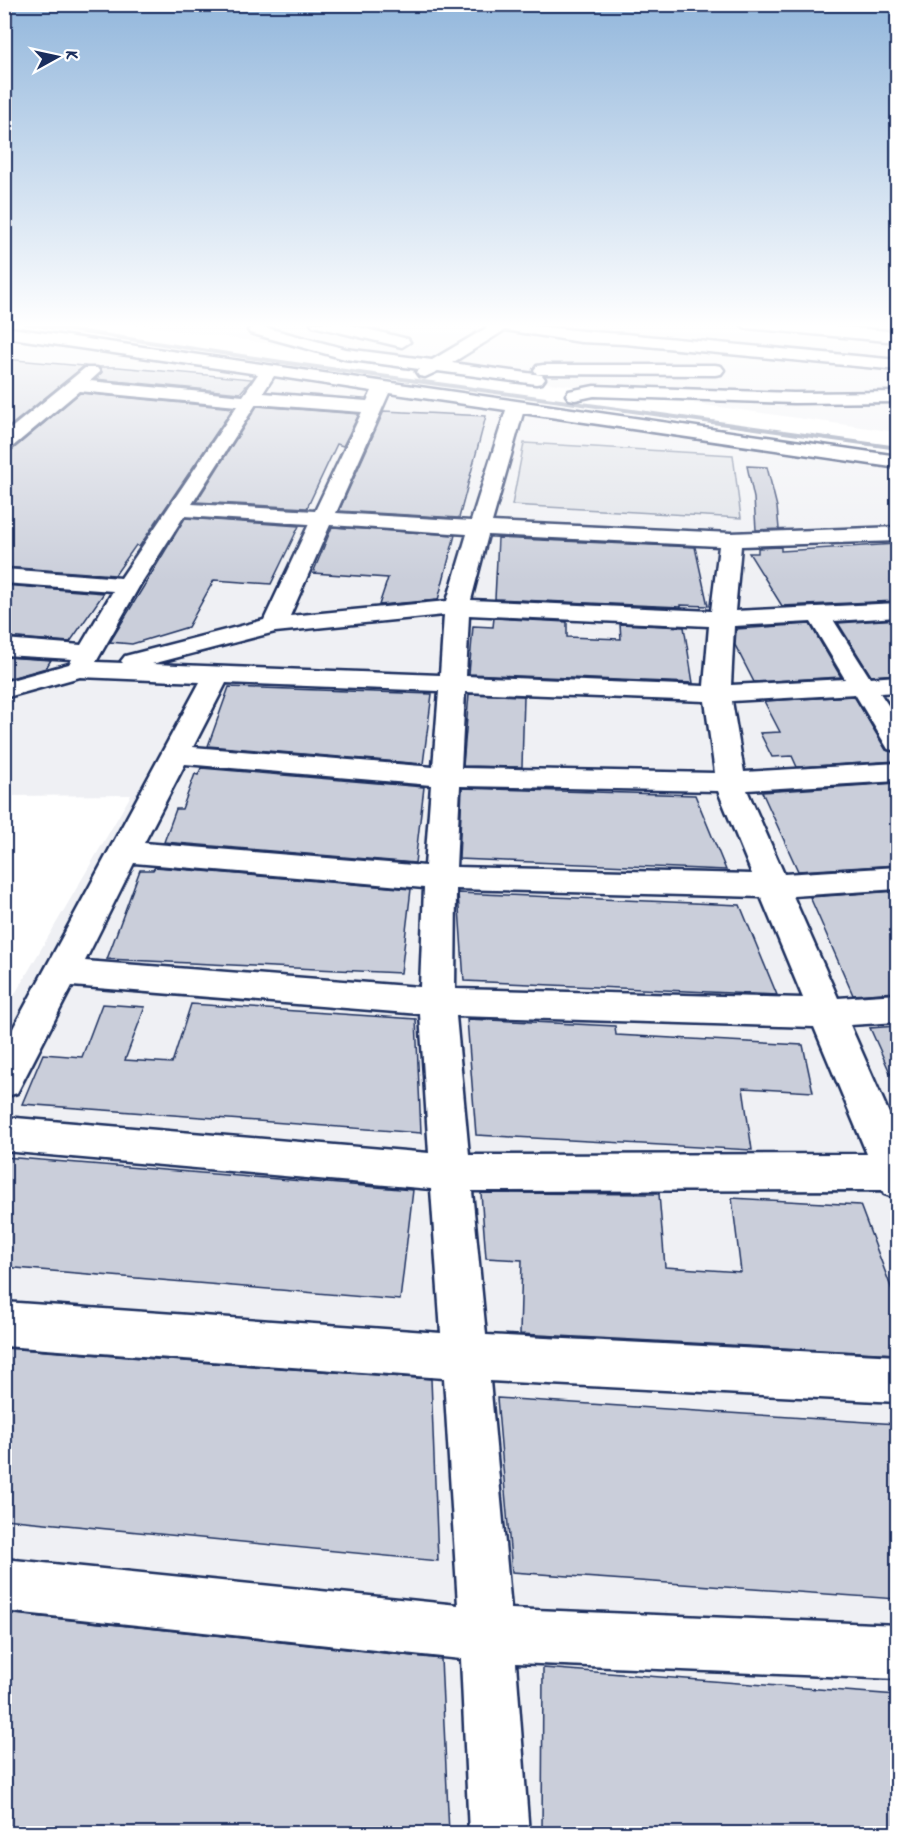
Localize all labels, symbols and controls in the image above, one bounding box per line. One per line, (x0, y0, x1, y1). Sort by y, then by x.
north arrow (27, 27, 87, 87)
text: K (57, 49, 83, 62)

